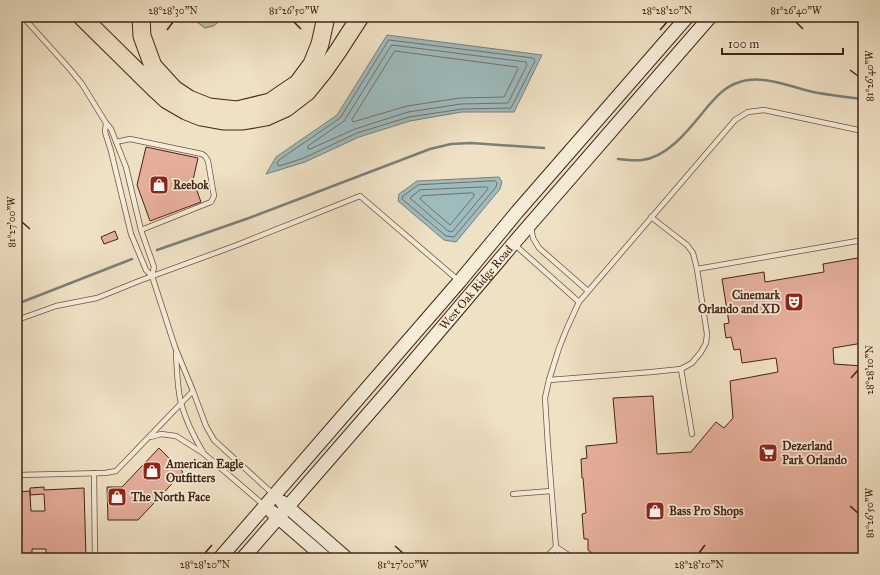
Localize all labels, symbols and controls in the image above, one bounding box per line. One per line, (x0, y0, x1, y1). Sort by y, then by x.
text: 28°28'30"N (148, 5, 198, 17)
text: 81°26'50"W (269, 5, 320, 17)
text: 28°28'20"N (642, 5, 693, 17)
text: 81°26'40"W (771, 5, 822, 17)
scale bar (722, 30, 843, 56)
text: 100 m (728, 37, 759, 51)
text: 81°26'40"W (864, 50, 876, 101)
shop icon: Reebok (148, 174, 170, 196)
place label: Reebok (173, 178, 209, 192)
text: 81°27'00"W (6, 196, 18, 248)
street label: West Oak Ridge Road (436, 243, 516, 333)
place label: Cinemark Orlando and XD (698, 288, 781, 316)
theatre icon: Cinemark Orlando and XD (783, 291, 805, 313)
text: 28°28'10"N (864, 345, 876, 395)
place label: Dezerland Park Orlando (782, 439, 847, 467)
supermarket icon: Dezerland Park Orlando (757, 442, 779, 464)
place label: American Eagle Outfitters (165, 457, 244, 485)
shop icon: American Eagle Outfitters (141, 460, 163, 482)
shop icon: The North Face (106, 486, 128, 508)
text: 81°26'50"W (864, 487, 876, 538)
place label: The North Face (130, 490, 210, 504)
shop icon: Bass Pro Shops (644, 500, 666, 522)
place label: Bass Pro Shops (669, 504, 744, 519)
text: 28°28'20"N (180, 559, 231, 571)
text: 81°27'00"W (377, 559, 429, 571)
text: 28°28'10"N (674, 559, 724, 571)

